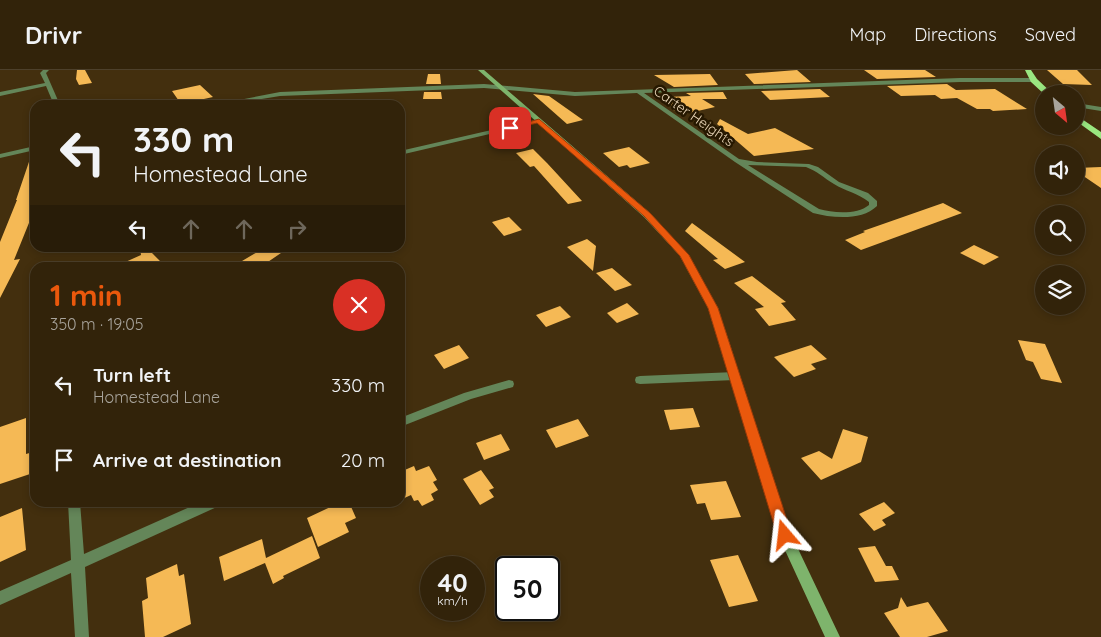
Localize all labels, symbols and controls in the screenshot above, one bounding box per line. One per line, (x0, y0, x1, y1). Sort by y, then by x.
text: Drivr (25, 20, 82, 50)
text: Map (849, 23, 886, 46)
text: Directions (914, 23, 997, 46)
text: Saved (1025, 23, 1076, 46)
street label: Carter Heights (650, 82, 738, 150)
north arrow (1035, 85, 1085, 135)
map controls (1035, 85, 1085, 315)
pin (489, 107, 531, 149)
icon: arrive (496, 114, 524, 142)
text: 330 m (133, 117, 234, 161)
icon: left (50, 120, 115, 185)
button: sound (1035, 145, 1085, 195)
text: Homestead Lane (133, 160, 308, 188)
button: search (1035, 205, 1085, 255)
icon: left (124, 215, 152, 243)
icon: ahead (177, 215, 205, 243)
icon: ahead (230, 215, 258, 243)
icon: right (283, 215, 311, 243)
button: layers (1035, 265, 1085, 315)
text: 1 min (50, 276, 123, 314)
button: close (333, 279, 385, 331)
text: 350 m · 19:05 (50, 314, 144, 334)
text: Turn left (93, 363, 171, 387)
icon: left (50, 371, 78, 399)
text: 330 m (331, 373, 385, 397)
text: Homestead Lane (93, 387, 220, 407)
icon: arrive (50, 446, 78, 474)
text: Arrive at destination (93, 448, 282, 472)
text: 20 m (341, 448, 385, 472)
position arrow (758, 508, 810, 560)
speed limit sign: 50 (495, 556, 560, 621)
text: 40 (437, 567, 468, 598)
text: km/h (437, 593, 468, 608)

